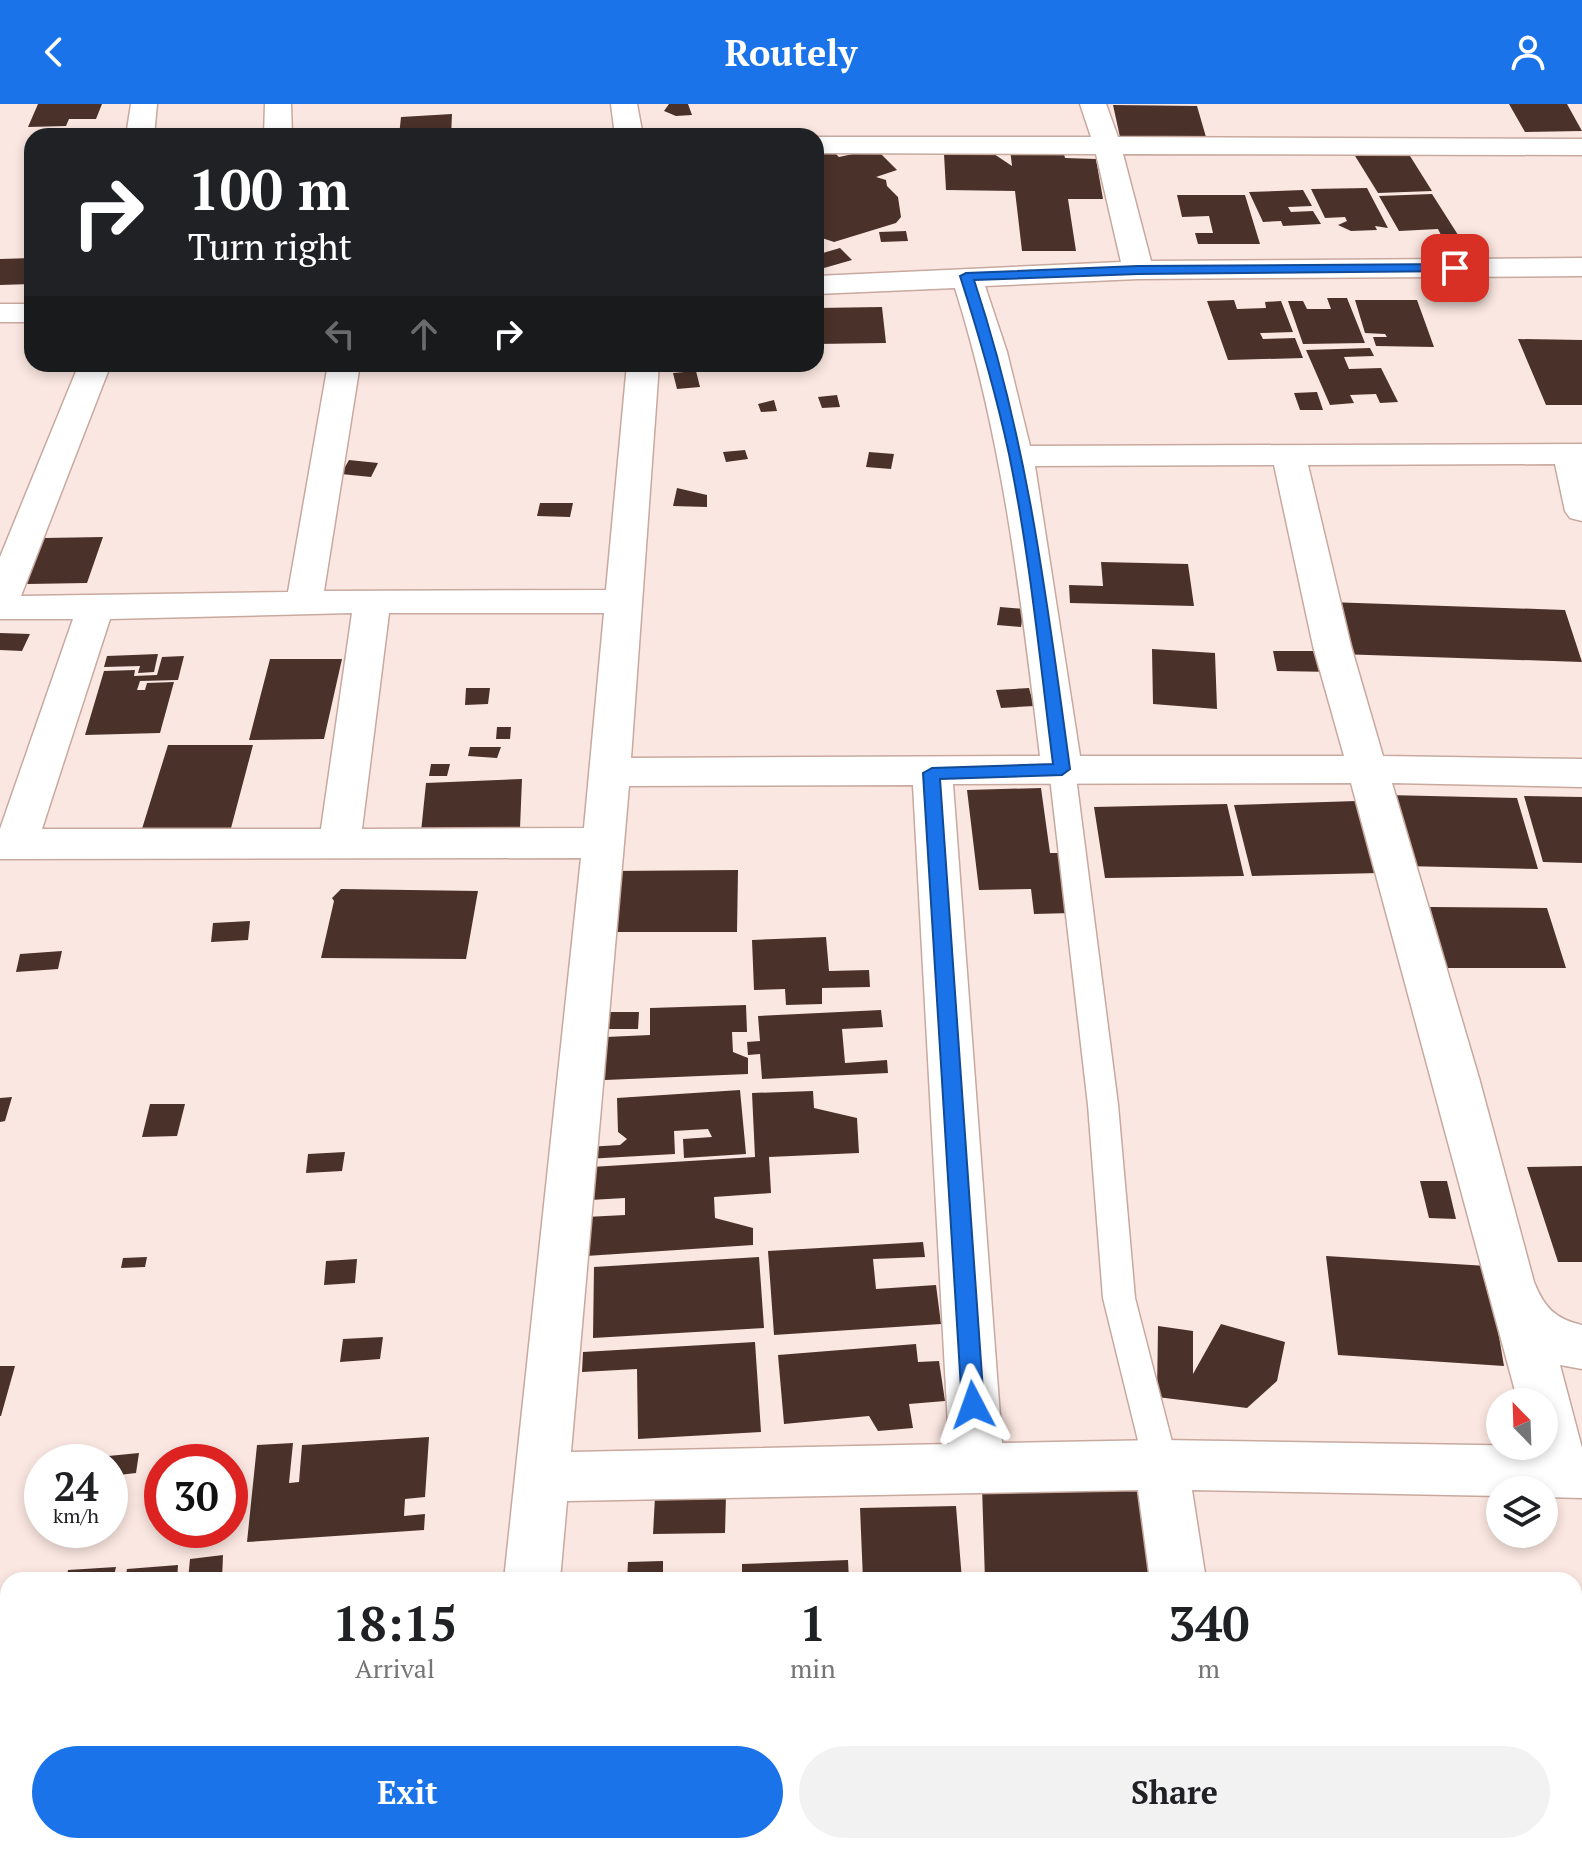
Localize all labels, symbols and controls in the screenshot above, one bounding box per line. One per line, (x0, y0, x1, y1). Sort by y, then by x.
text: Routely (725, 29, 857, 76)
icon: back (32, 30, 76, 74)
icon: person (1506, 30, 1550, 74)
text: 100 m (188, 152, 350, 226)
icon: right (56, 160, 160, 264)
text: Turn right (188, 223, 352, 270)
pin (1421, 234, 1489, 302)
icon: arrive (1433, 246, 1477, 290)
icon: left (318, 312, 362, 356)
icon: ahead (402, 312, 446, 356)
icon: right (486, 312, 530, 356)
position arrow (931, 1363, 1015, 1447)
north arrow (1486, 1388, 1558, 1460)
map controls (1486, 1388, 1558, 1548)
speed limit sign: 30 (144, 1444, 248, 1548)
text: 24 (53, 1459, 99, 1512)
button: layers (1486, 1476, 1558, 1548)
text: km/h (53, 1502, 99, 1529)
text: 18:15 (332, 1591, 457, 1655)
text: 1 (799, 1591, 826, 1655)
text: 340 (1168, 1591, 1250, 1655)
text: Arrival (355, 1651, 435, 1685)
text: min (790, 1651, 836, 1685)
text: m (1198, 1651, 1220, 1685)
button: Exit (32, 1746, 783, 1838)
button: Share (799, 1746, 1550, 1838)

